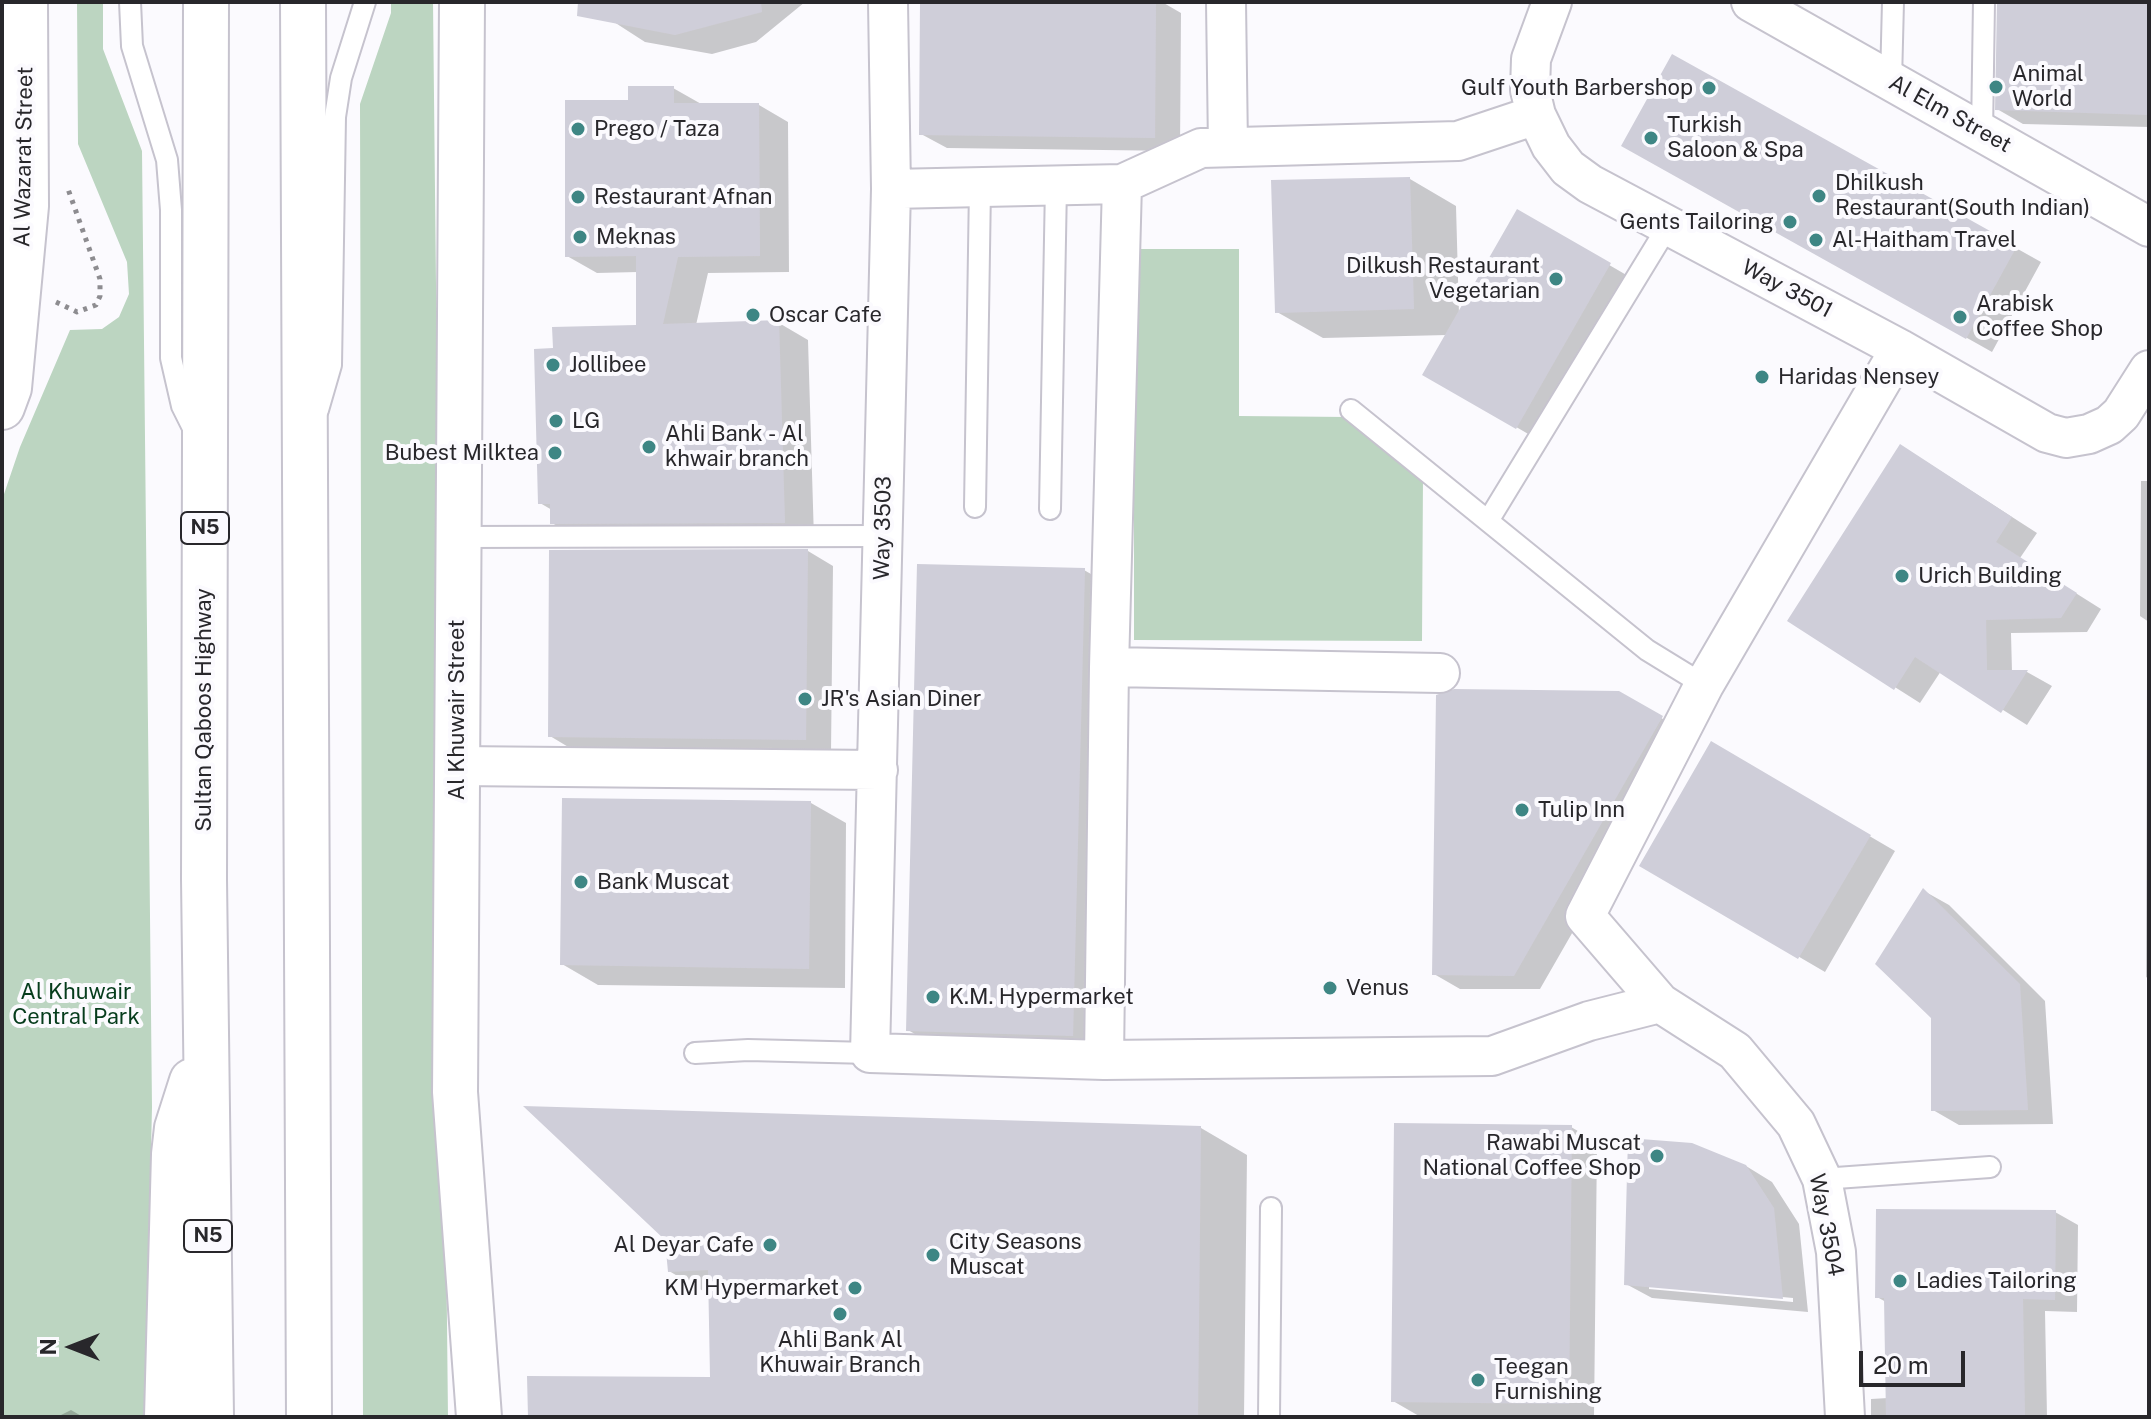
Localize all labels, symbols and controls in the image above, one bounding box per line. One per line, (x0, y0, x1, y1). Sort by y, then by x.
place label: Animal World (2012, 61, 2084, 112)
street label: Al Wazarat Street (9, 66, 39, 248)
street label: Al Elm Street (1884, 69, 2016, 159)
place label: Gulf Youth Barbershop (1461, 75, 1693, 101)
marker: Animal World (1987, 78, 2005, 96)
marker: Gulf Youth Barbershop (1700, 79, 1718, 97)
place label: Turkish Saloon & Spa (1667, 112, 1804, 164)
place label: Prego / Taza (594, 116, 720, 142)
marker: Prego / Taza (569, 120, 587, 138)
marker: Turkish Saloon & Spa (1642, 129, 1660, 147)
place label: Dhilkush Restaurant(South Indian) (1835, 170, 2090, 222)
place label: Restaurant Afnan (594, 184, 773, 210)
marker: Dhilkush Restaurant(South Indian) (1810, 187, 1828, 205)
marker: Restaurant Afnan (569, 188, 587, 206)
place label: Gents Tailoring (1620, 209, 1774, 235)
marker: Gents Tailoring (1781, 213, 1799, 231)
place label: Meknas (596, 224, 676, 250)
place label: Al-Haitham Travel (1832, 227, 2017, 253)
marker: Meknas (571, 228, 589, 246)
marker: Al-Haitham Travel (1807, 231, 1825, 249)
place label: Dilkush Restaurant Vegetarian (1346, 253, 1540, 304)
street label: Way 3501 (1737, 254, 1837, 324)
marker: Dilkush Restaurant Vegetarian (1547, 270, 1565, 288)
place label: Arabisk Coffee Shop (1976, 291, 2103, 342)
place label: Oscar Cafe (769, 302, 882, 328)
marker: Oscar Cafe (744, 306, 762, 324)
marker: Arabisk Coffee Shop (1951, 308, 1969, 326)
place label: Jollibee (569, 352, 647, 378)
marker: Jollibee (544, 356, 562, 374)
place label: Haridas Nensey (1778, 364, 1939, 390)
marker: Haridas Nensey (1753, 368, 1771, 386)
place label: LG (572, 408, 600, 434)
marker: LG (547, 412, 565, 430)
place label: Ahli Bank - Al khwair branch (665, 421, 809, 472)
marker: Ahli Bank - Al khwair branch (640, 438, 658, 456)
place label: Bubest Milktea (385, 440, 539, 466)
marker: Bubest Milktea (546, 444, 564, 462)
street label: Way 3503 (869, 476, 897, 580)
road number: N5 (181, 512, 229, 544)
place label: Urich Building (1918, 563, 2062, 589)
marker: Urich Building (1893, 567, 1911, 585)
street label: Sultan Qaboos Highway (191, 588, 217, 832)
street label: Al Khuwair Street (444, 620, 470, 800)
place label: JR's Asian Diner (821, 686, 981, 712)
marker: JR's Asian Diner (796, 690, 814, 708)
place label: Tulip Inn (1538, 797, 1625, 823)
marker: Tulip Inn (1513, 801, 1531, 819)
place label: Bank Muscat (597, 869, 730, 895)
marker: Bank Muscat (572, 873, 590, 891)
place label: Venus (1346, 975, 1409, 1001)
park label: Al Khuwair Central Park (12, 979, 140, 1030)
marker: Venus (1321, 979, 1339, 997)
place label: K.M. Hypermarket (949, 984, 1134, 1010)
marker: K.M. Hypermarket (924, 988, 942, 1006)
place label: Rawabi Muscat National Coffee Shop (1422, 1130, 1641, 1182)
marker: Rawabi Muscat National Coffee Shop (1648, 1147, 1666, 1165)
street label: Way 3504 (1803, 1171, 1849, 1279)
road number: N5 (184, 1220, 232, 1252)
place label: City Seasons Muscat (949, 1229, 1082, 1280)
place label: Al Deyar Cafe (613, 1232, 754, 1258)
marker: Al Deyar Cafe (761, 1236, 779, 1254)
marker: City Seasons Muscat (924, 1246, 942, 1264)
place label: Ladies Tailoring (1916, 1268, 2077, 1294)
marker: Ladies Tailoring (1891, 1272, 1909, 1290)
place label: KM Hypermarket (664, 1275, 839, 1301)
marker: KM Hypermarket (846, 1279, 864, 1297)
marker: Ahli Bank Al Khuwair Branch (831, 1305, 849, 1323)
north arrow (32, 1307, 112, 1387)
place label: Ahli Bank Al Khuwair Branch (759, 1327, 921, 1378)
scale bar (1863, 1335, 1969, 1385)
text: N (35, 1338, 61, 1356)
text: 20 m (1873, 1351, 1929, 1379)
place label: Teegan Furnishing (1494, 1354, 1602, 1406)
marker: Teegan Furnishing (1469, 1371, 1487, 1389)

